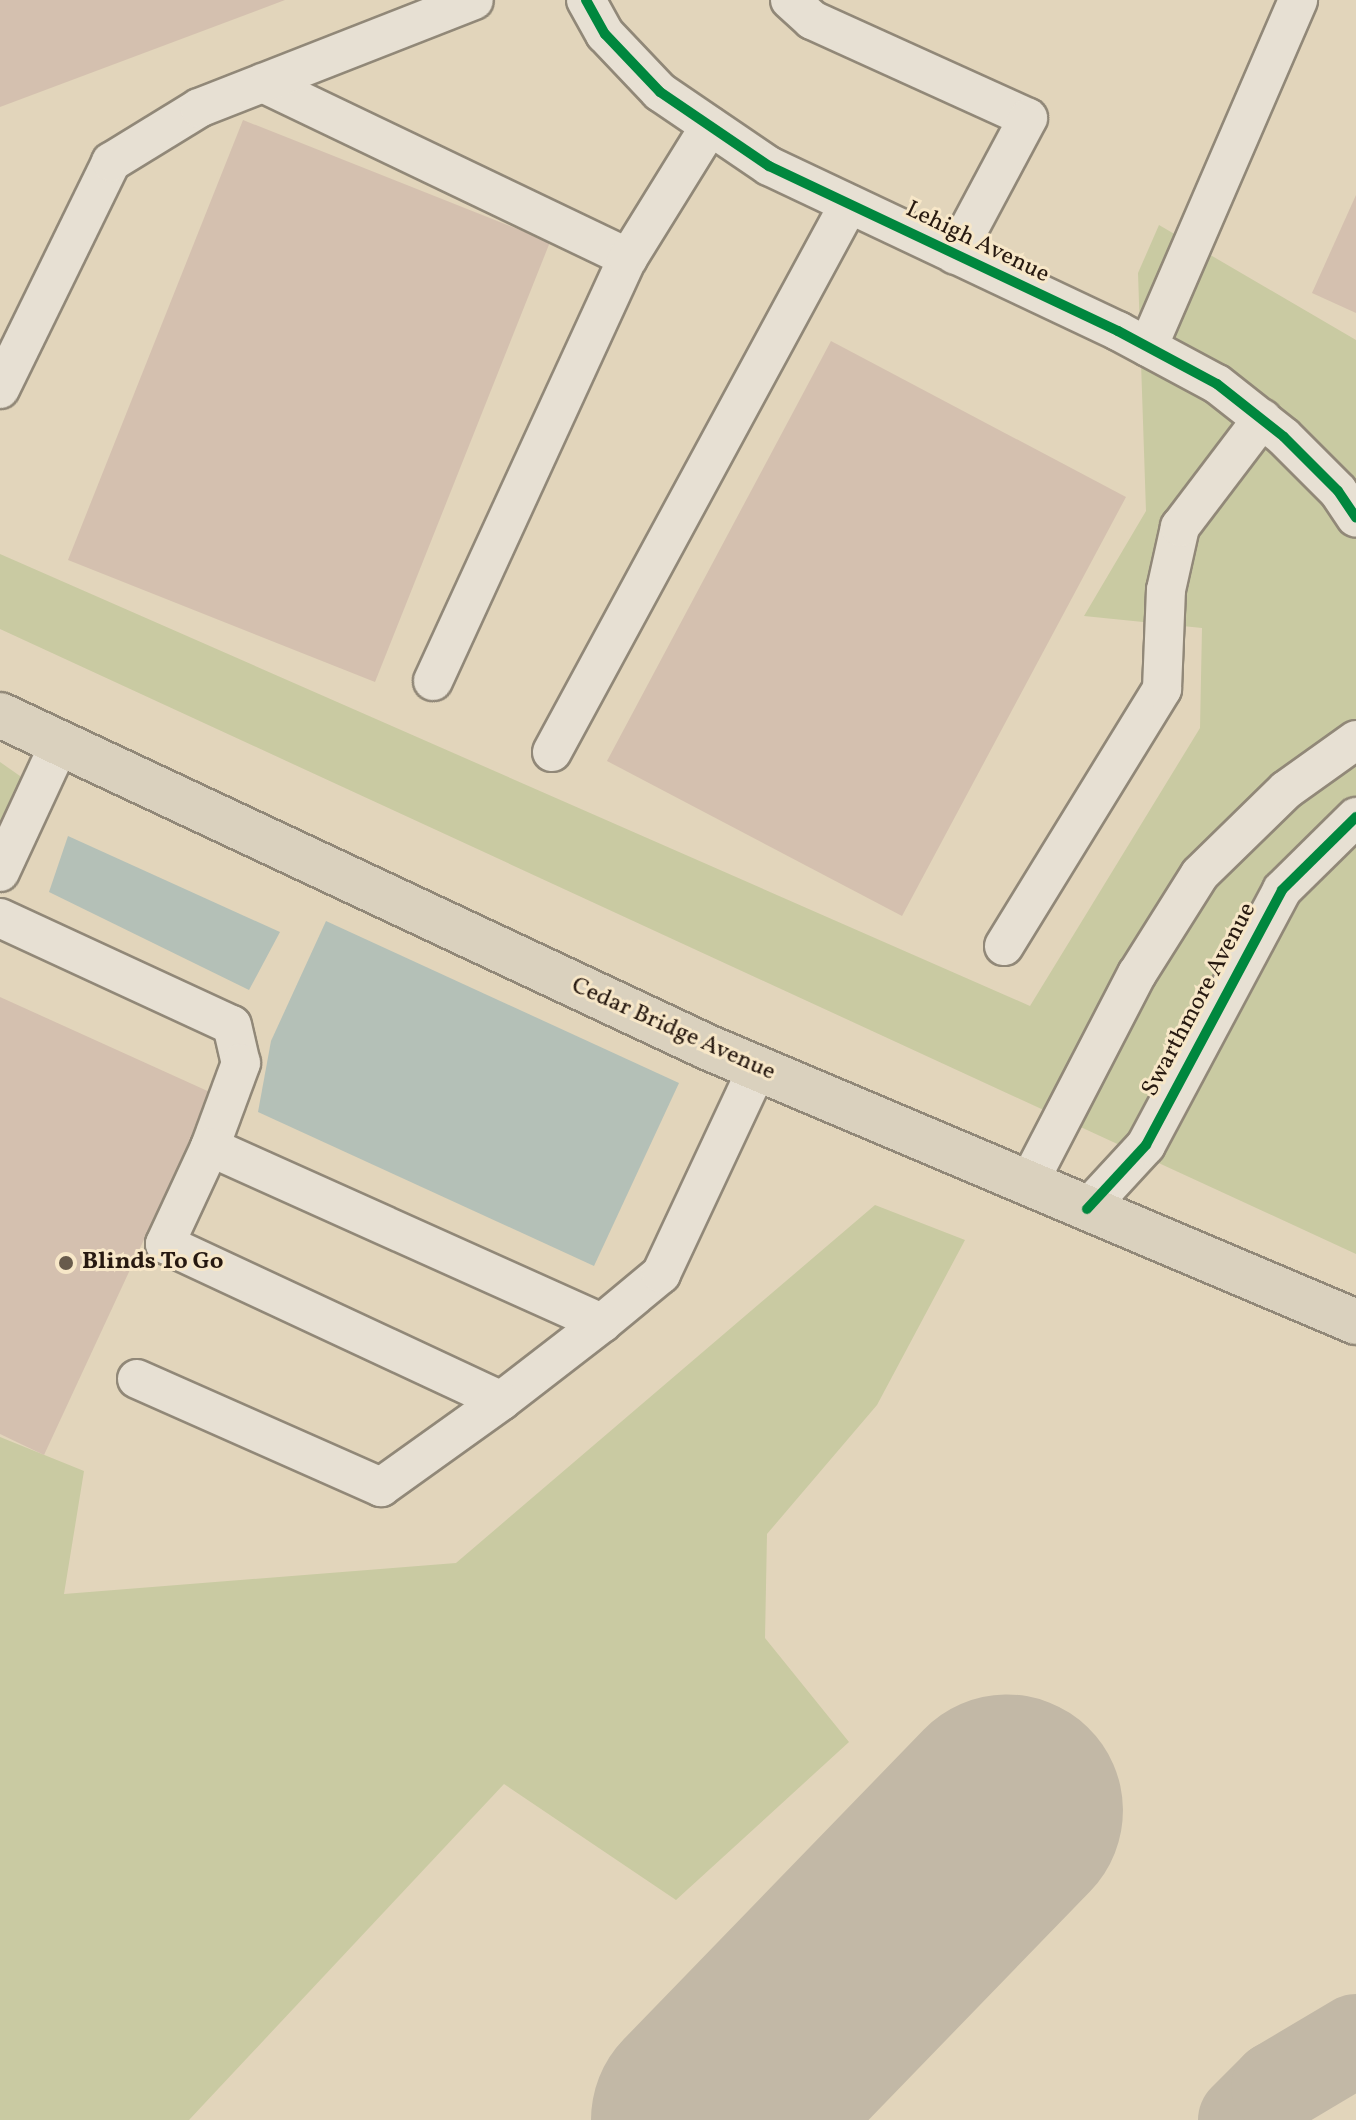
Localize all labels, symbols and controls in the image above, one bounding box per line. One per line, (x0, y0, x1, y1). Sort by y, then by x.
street label: Lehigh Avenue (900, 196, 1054, 290)
street label: Swarthmore Avenue (1137, 898, 1263, 1102)
street label: Cedar Bridge Avenue (567, 972, 779, 1088)
place label: Blinds To Go (82, 1249, 224, 1277)
marker: Blinds To Go (57, 1254, 75, 1272)

